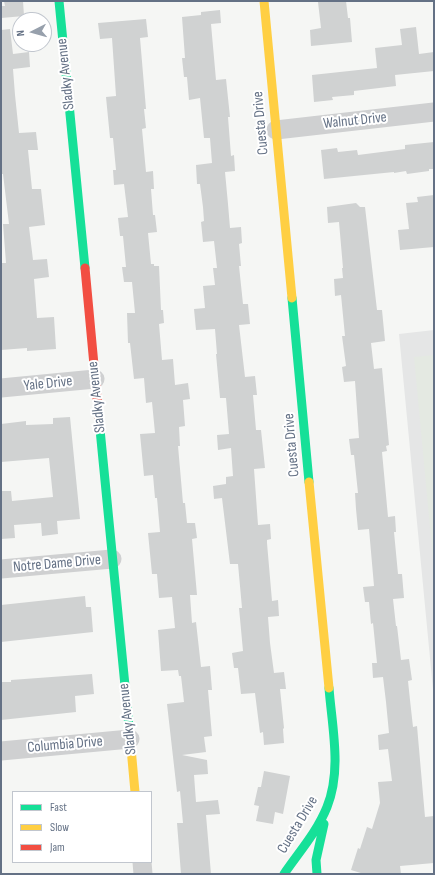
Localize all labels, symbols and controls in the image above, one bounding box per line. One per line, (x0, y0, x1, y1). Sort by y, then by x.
north arrow (12, 12, 52, 52)
text: N (14, 30, 27, 37)
street label: Sladky Avenue (53, 37, 79, 111)
street label: Cuesta Drive (249, 90, 273, 156)
street label: Walnut Drive (322, 109, 388, 133)
street label: Sladky Avenue (84, 360, 110, 434)
street label: Yale Drive (23, 372, 73, 396)
street label: Cuesta Drive (280, 412, 304, 478)
street label: Notre Dame Drive (12, 551, 102, 577)
street label: Sladky Avenue (115, 682, 141, 756)
street label: Columbia Drive (27, 733, 103, 757)
legend (12, 791, 152, 863)
street label: Cuesta Drive (274, 793, 322, 857)
text: Fast (50, 800, 67, 815)
text: Slow (50, 820, 69, 835)
text: Jam (50, 840, 65, 855)

